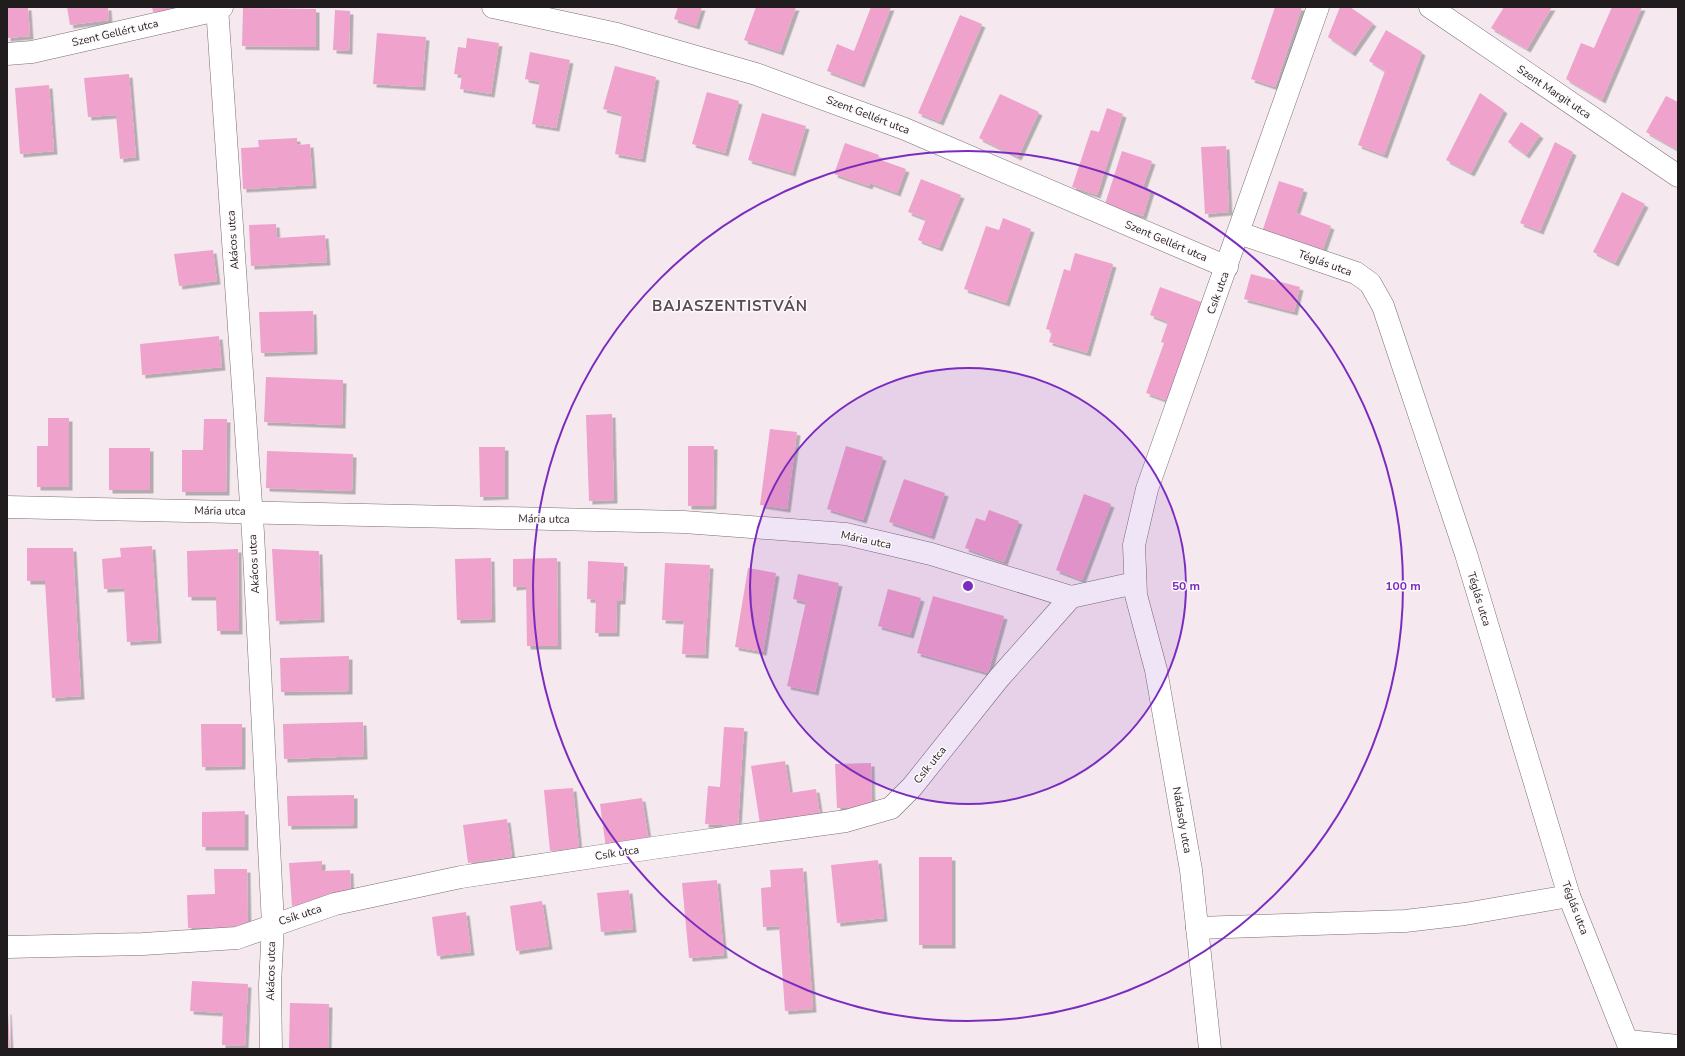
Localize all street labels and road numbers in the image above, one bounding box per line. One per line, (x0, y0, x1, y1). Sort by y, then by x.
street label: Szent Gellért utca (70, 16, 160, 50)
street label: Szent Margit utca (1514, 62, 1594, 122)
street label: Szent Gellért utca (824, 92, 912, 138)
street label: Akácos utca (223, 210, 243, 270)
street label: Szent Gellért utca (1122, 217, 1210, 265)
street label: Téglás utca (1296, 246, 1354, 280)
street label: Csík utca (1203, 269, 1233, 316)
street label: Mária utca (194, 503, 246, 519)
street label: Mária utca (518, 511, 570, 527)
street label: Mária utca (839, 527, 893, 553)
street label: Akácos utca (245, 534, 263, 594)
street label: Téglás utca (1464, 570, 1494, 628)
street label: Csík utca (910, 743, 950, 787)
street label: Nádasdy utca (1169, 786, 1195, 855)
street label: Csík utca (594, 842, 640, 864)
street label: Téglás utca (1558, 879, 1592, 937)
street label: Csík utca (277, 901, 324, 929)
street label: Akácos utca (263, 941, 279, 1001)

